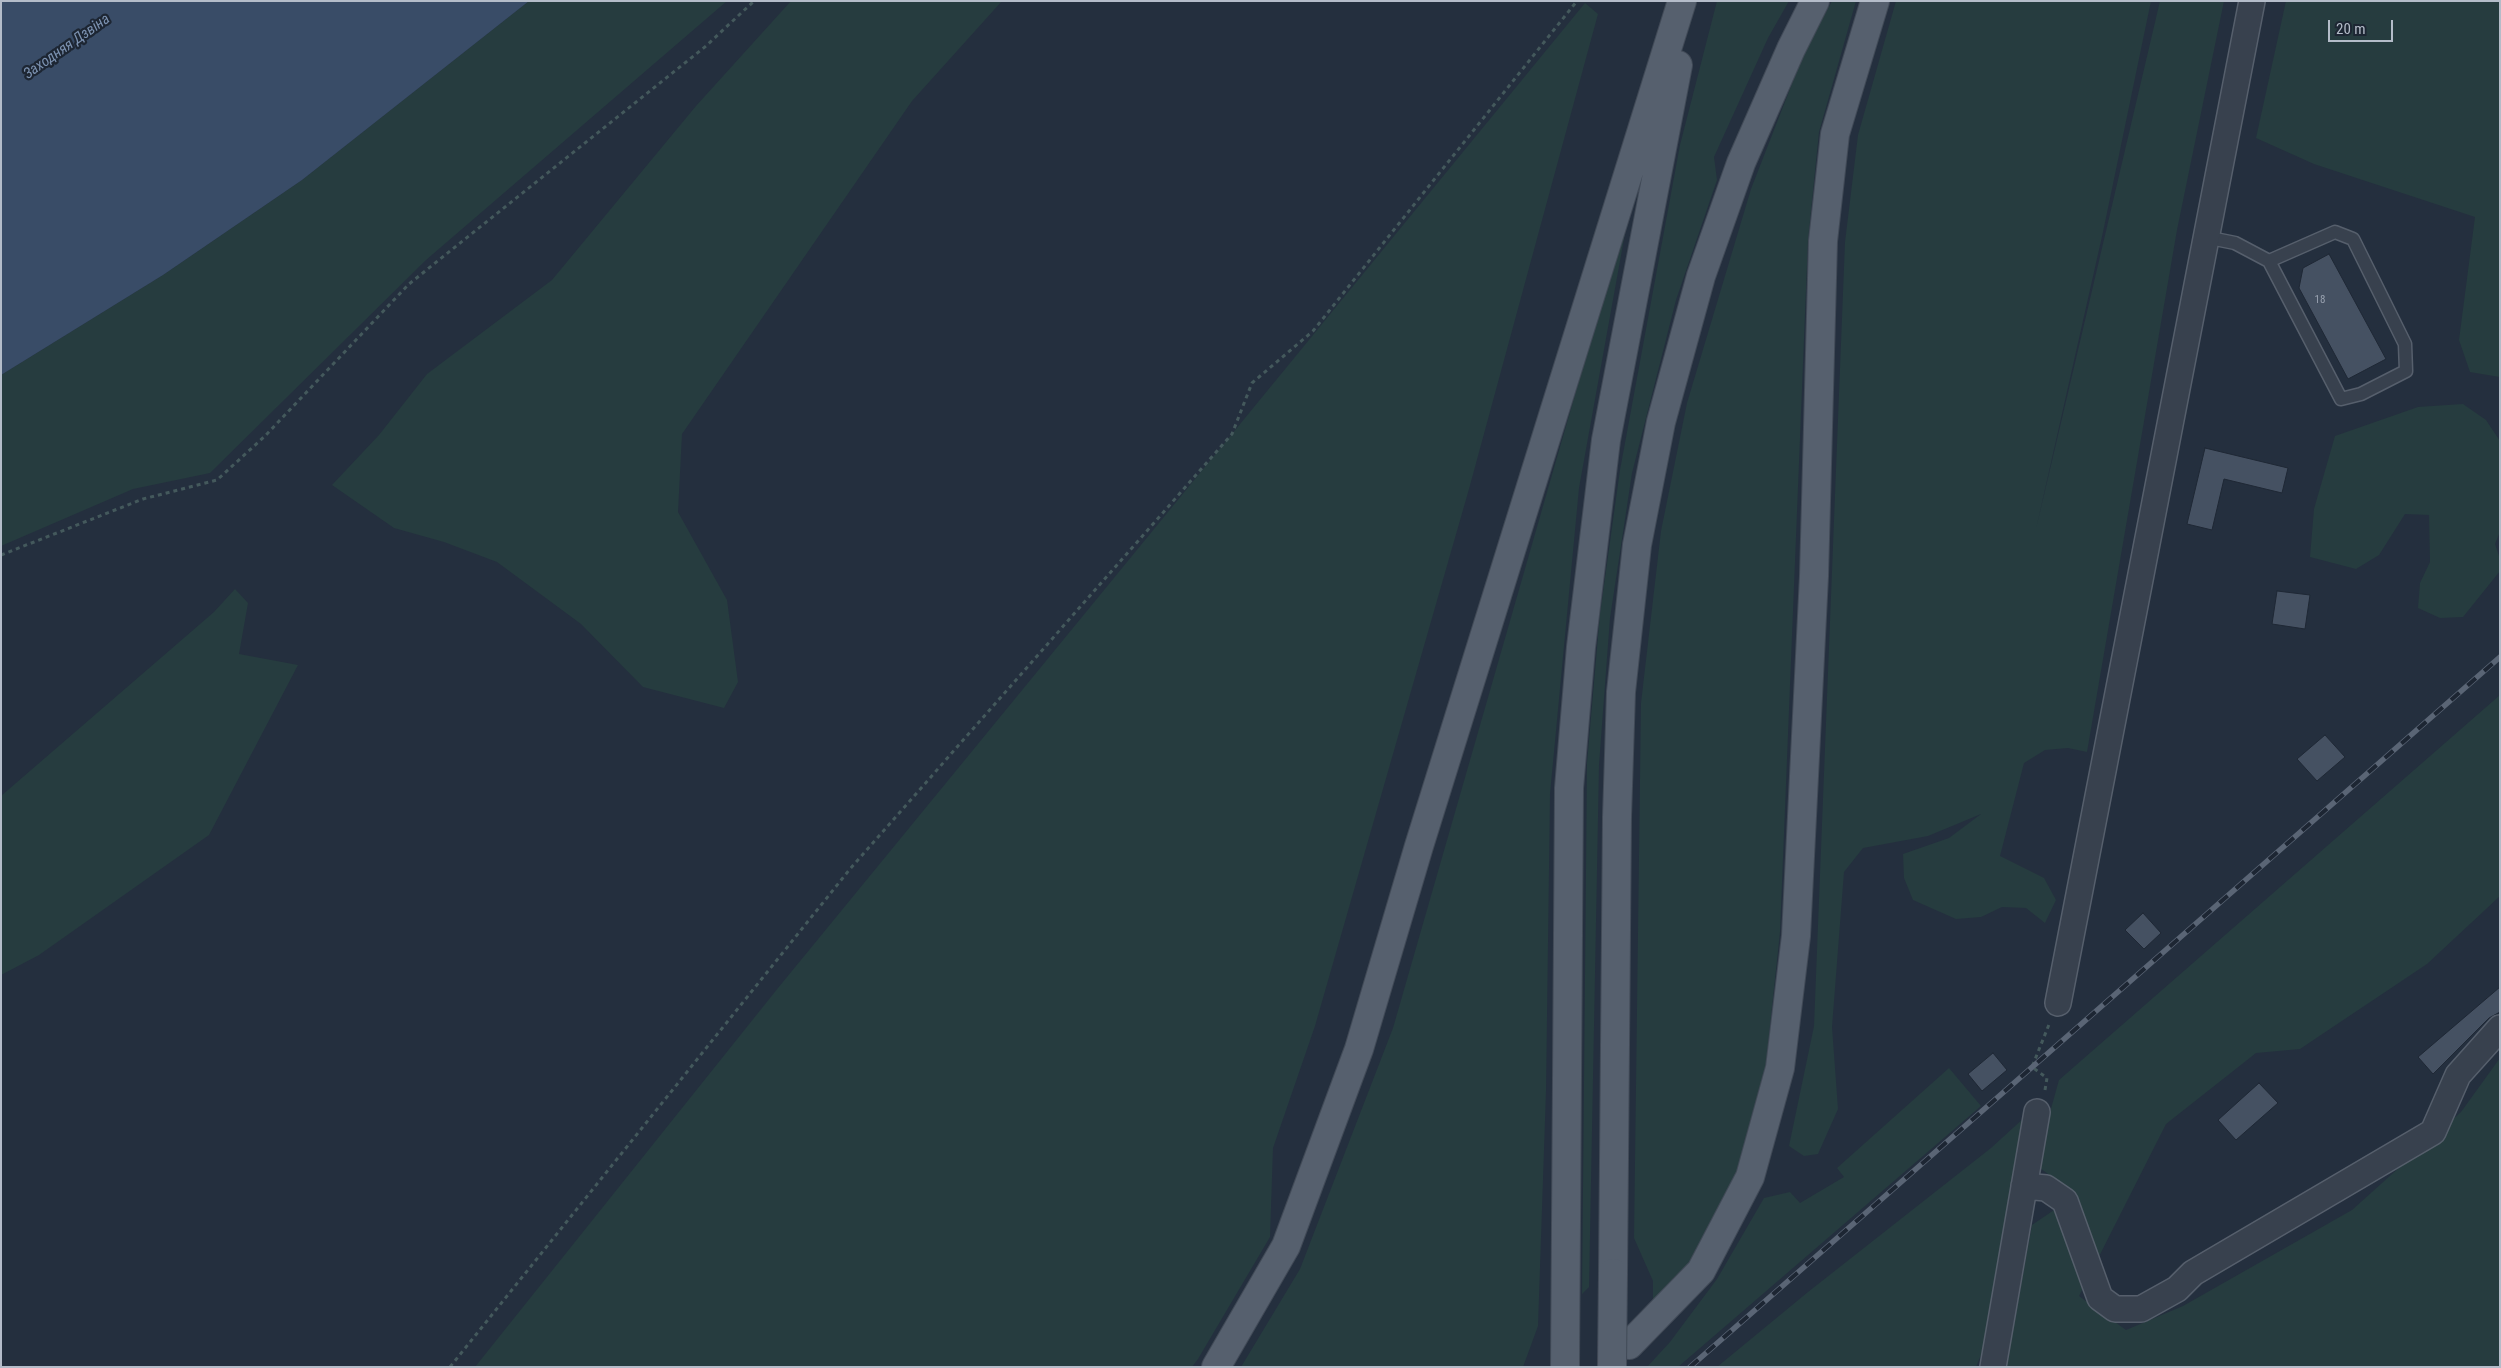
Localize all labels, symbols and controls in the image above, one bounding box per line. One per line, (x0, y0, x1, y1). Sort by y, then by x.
scale bar (2331, 10, 2396, 42)
water label: Заходняя Дзвіна (20, 11, 114, 83)
text: 20 m (2336, 20, 2366, 38)
house number: 18 (2315, 293, 2325, 307)

